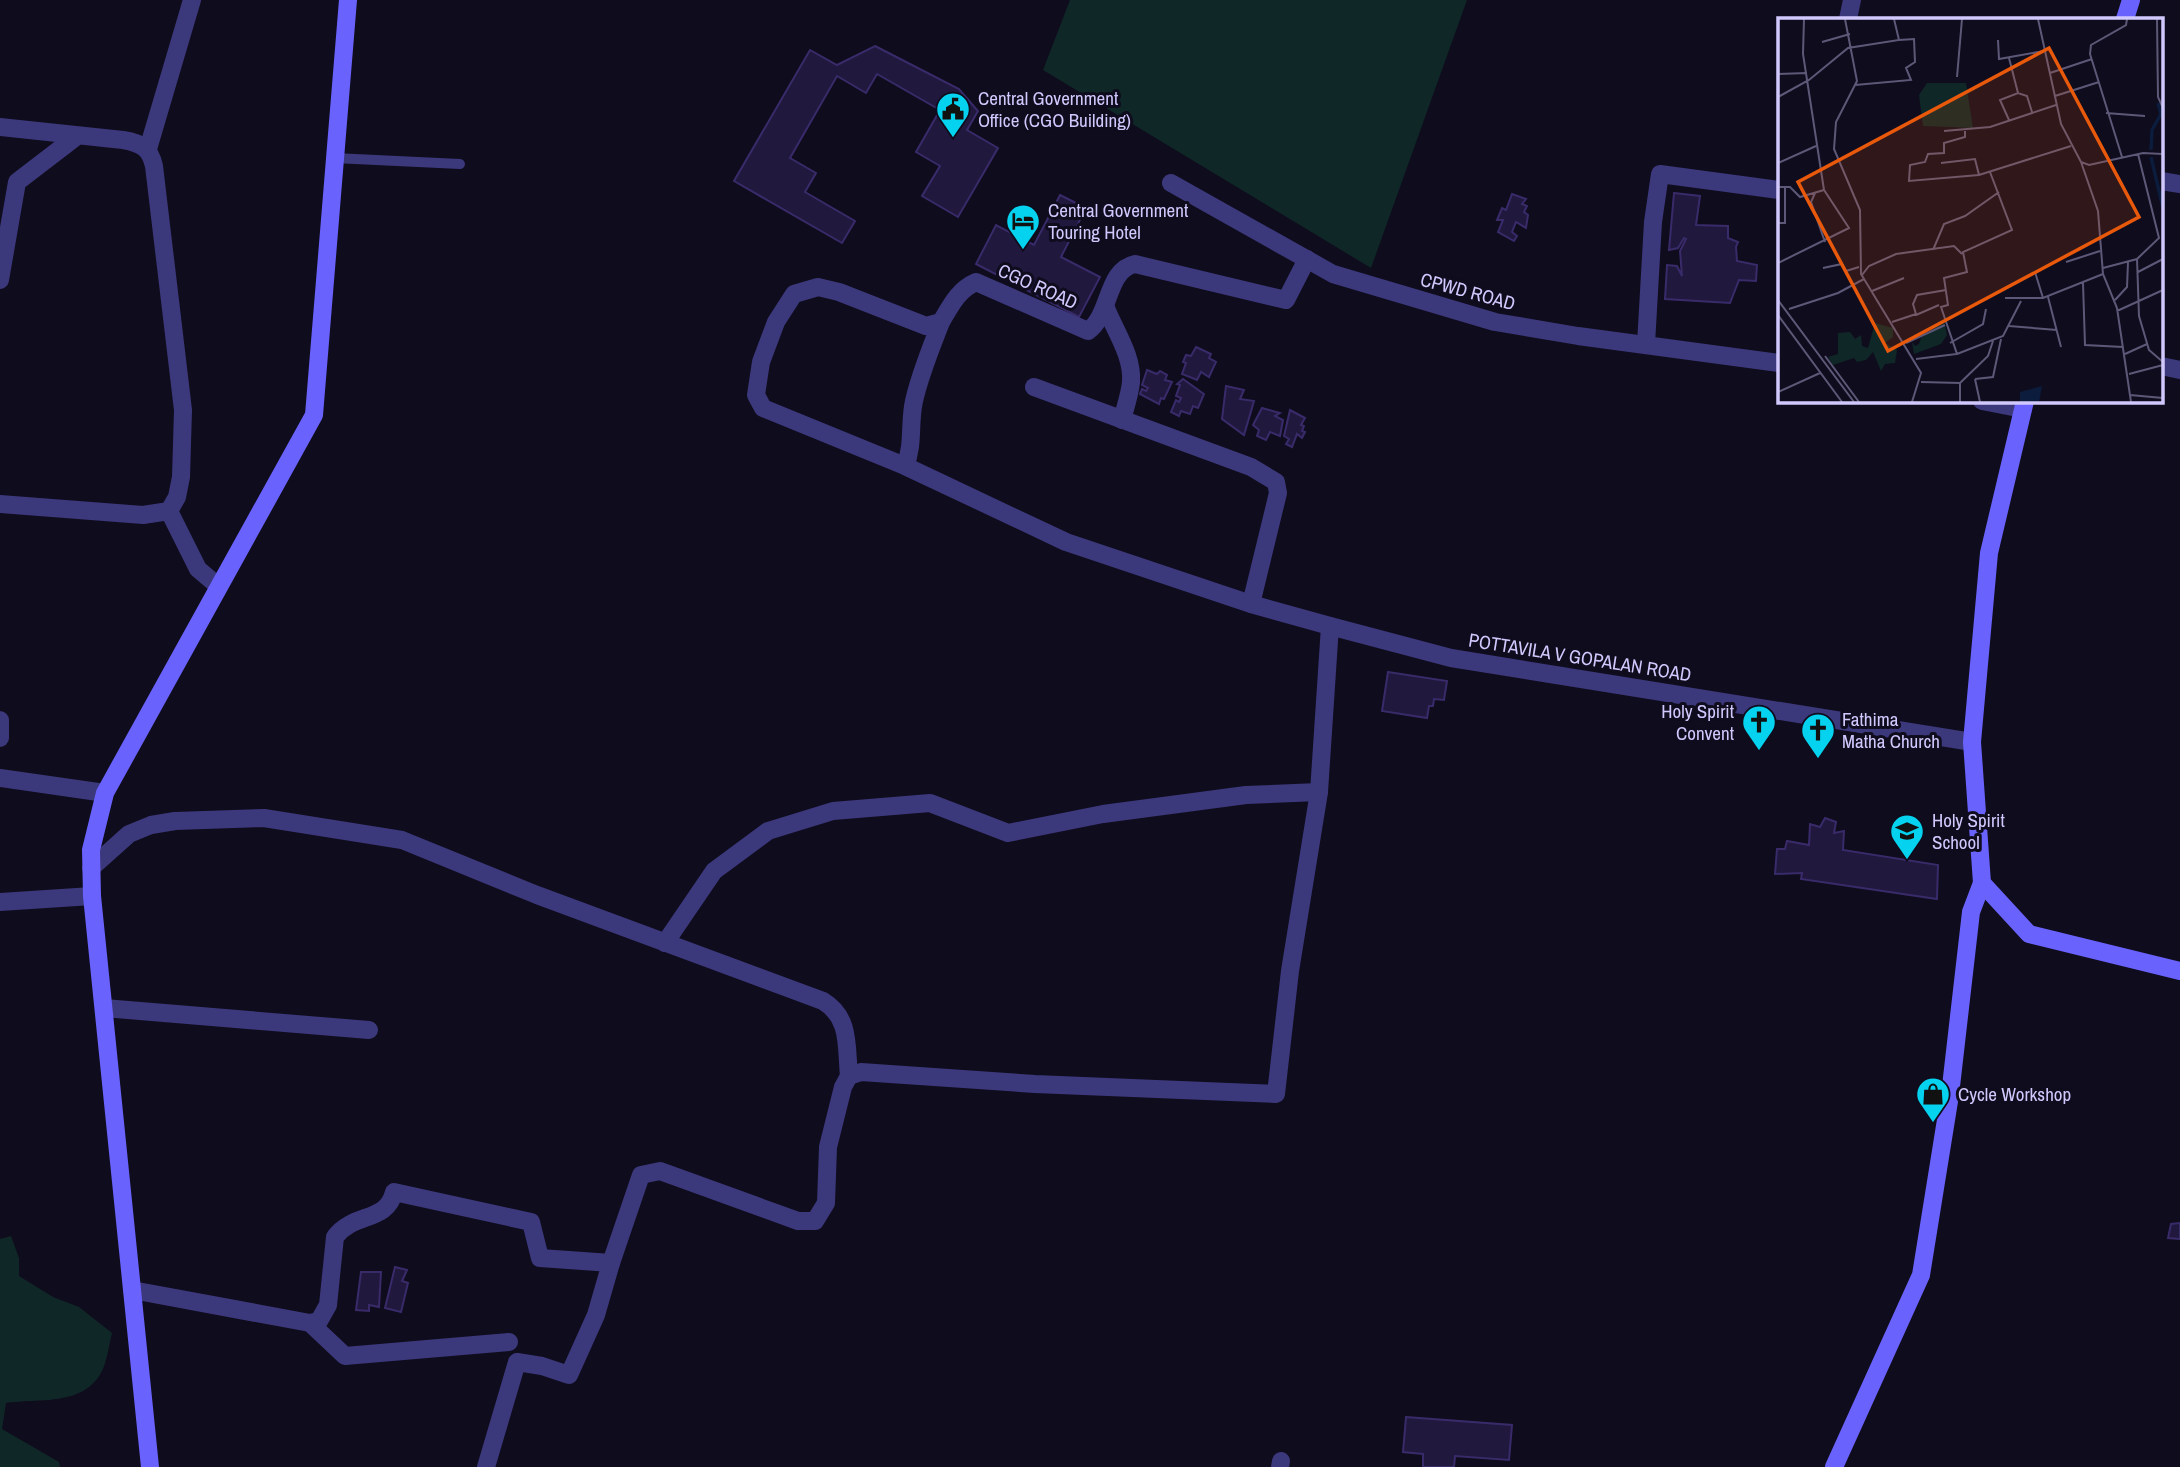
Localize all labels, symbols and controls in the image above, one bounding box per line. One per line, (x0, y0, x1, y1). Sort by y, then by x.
inset map (1778, 18, 2162, 402)
place label: Central Government Office (CGO Building) (978, 85, 1131, 133)
public building icon: Central Government Office (CGO Building) (934, 90, 972, 139)
place label: Central Government Touring Hotel (1048, 197, 1189, 245)
hotel icon: Central Government Touring Hotel (1004, 202, 1042, 251)
street label: CGO ROAD (994, 257, 1082, 315)
street label: CPWD ROAD (1418, 266, 1518, 316)
street label: POTTAVILA V GOPALAN ROAD (1467, 627, 1693, 687)
place label: Holy Spirit Convent (1661, 698, 1735, 746)
church icon: Holy Spirit Convent (1740, 703, 1778, 752)
place label: Fathima Matha Church (1842, 706, 1940, 754)
church icon: Fathima Matha Church (1799, 711, 1837, 760)
place label: Holy Spirit School (1932, 807, 2005, 855)
school or university icon: Holy Spirit School (1888, 812, 1926, 861)
shop icon: Cycle Workshop (1914, 1075, 1952, 1124)
place label: Cycle Workshop (1958, 1081, 2071, 1107)

